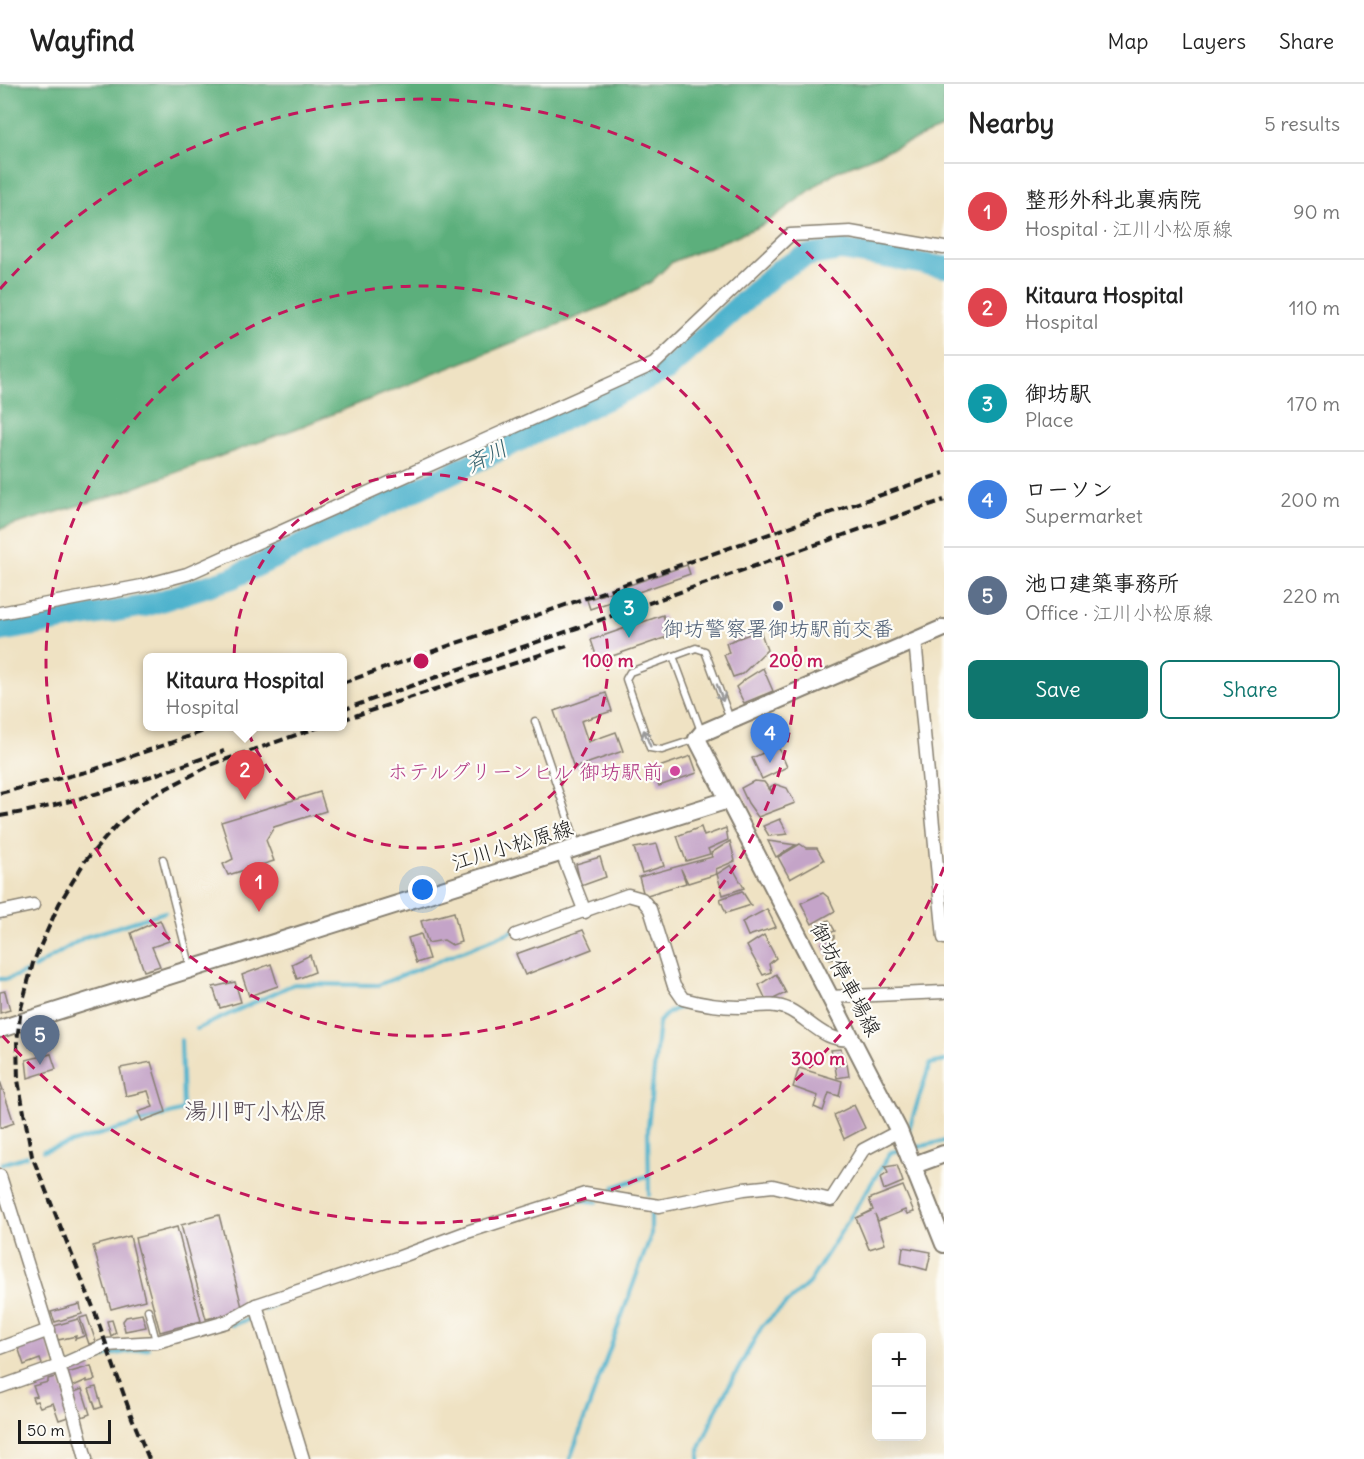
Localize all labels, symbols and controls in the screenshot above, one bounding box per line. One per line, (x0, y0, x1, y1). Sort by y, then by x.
text: Wayfind (30, 23, 134, 59)
text: Map (1108, 28, 1148, 55)
text: Layers (1181, 28, 1246, 55)
text: Share (1279, 28, 1334, 55)
text: Nearby (968, 107, 1054, 140)
text: 5 results (1264, 111, 1340, 136)
text: 整形外科北裏病院 (1025, 185, 1201, 213)
text: 1 (984, 199, 991, 224)
text: 90 m (1293, 199, 1340, 224)
text: Hospital · 江川小松原線 (1025, 216, 1232, 241)
text: Kitaura Hospital (1025, 281, 1183, 309)
text: 2 (982, 295, 993, 320)
text: 110 m (1289, 295, 1340, 320)
text: Hospital (1025, 309, 1098, 334)
text: 御坊駅 (1025, 379, 1091, 407)
text: 3 (982, 391, 993, 416)
text: 170 m (1287, 391, 1340, 416)
text: Place (1025, 407, 1073, 432)
water label: 斉川 (460, 434, 512, 478)
text: ローソン (1025, 475, 1113, 503)
text: 4 (982, 487, 993, 512)
text: 200 m (1280, 487, 1340, 512)
text: Supermarket (1025, 503, 1143, 528)
text: 池口建築事務所 (1025, 569, 1179, 597)
text: 5 (982, 583, 993, 608)
text: 220 m (1283, 583, 1340, 608)
pin: 3 (610, 588, 648, 638)
marker: 御坊警察署御坊駅前交番 (771, 599, 785, 613)
text: Office · 江川小松原線 (1025, 600, 1213, 625)
place label: 御坊警察署御坊駅前交番 (663, 615, 894, 642)
text: 100 m (583, 649, 634, 672)
text: 200 m (769, 649, 823, 672)
centre of rings (411, 651, 431, 671)
popup (143, 653, 347, 731)
button: Save (968, 660, 1148, 719)
button: Share (1160, 660, 1340, 719)
text: Kitaura Hospital (166, 666, 324, 694)
one-way arrow (716, 683, 727, 702)
text: Hospital (166, 694, 239, 719)
pin: 4 (750, 714, 790, 763)
one-way arrow (641, 730, 652, 748)
pin: 2 (226, 750, 264, 800)
place label: ホテルグリーンヒル 御坊駅前 (388, 758, 663, 785)
marker: ホテルグリーンヒル 御坊駅前 (668, 764, 682, 778)
street label: 江川小松原線 (448, 814, 576, 876)
pin: 1 (240, 862, 278, 912)
your location (408, 875, 437, 904)
street label: 御坊停車場線 (805, 917, 887, 1041)
pin: 5 (20, 1016, 60, 1065)
text: 300 m (791, 1047, 845, 1070)
district label: 湯川町小松原 (184, 1095, 328, 1125)
map controls (872, 1333, 926, 1441)
button: + (872, 1333, 926, 1387)
button: − (872, 1387, 926, 1441)
scale bar (18, 1417, 111, 1444)
text: 50 m (27, 1420, 65, 1440)

